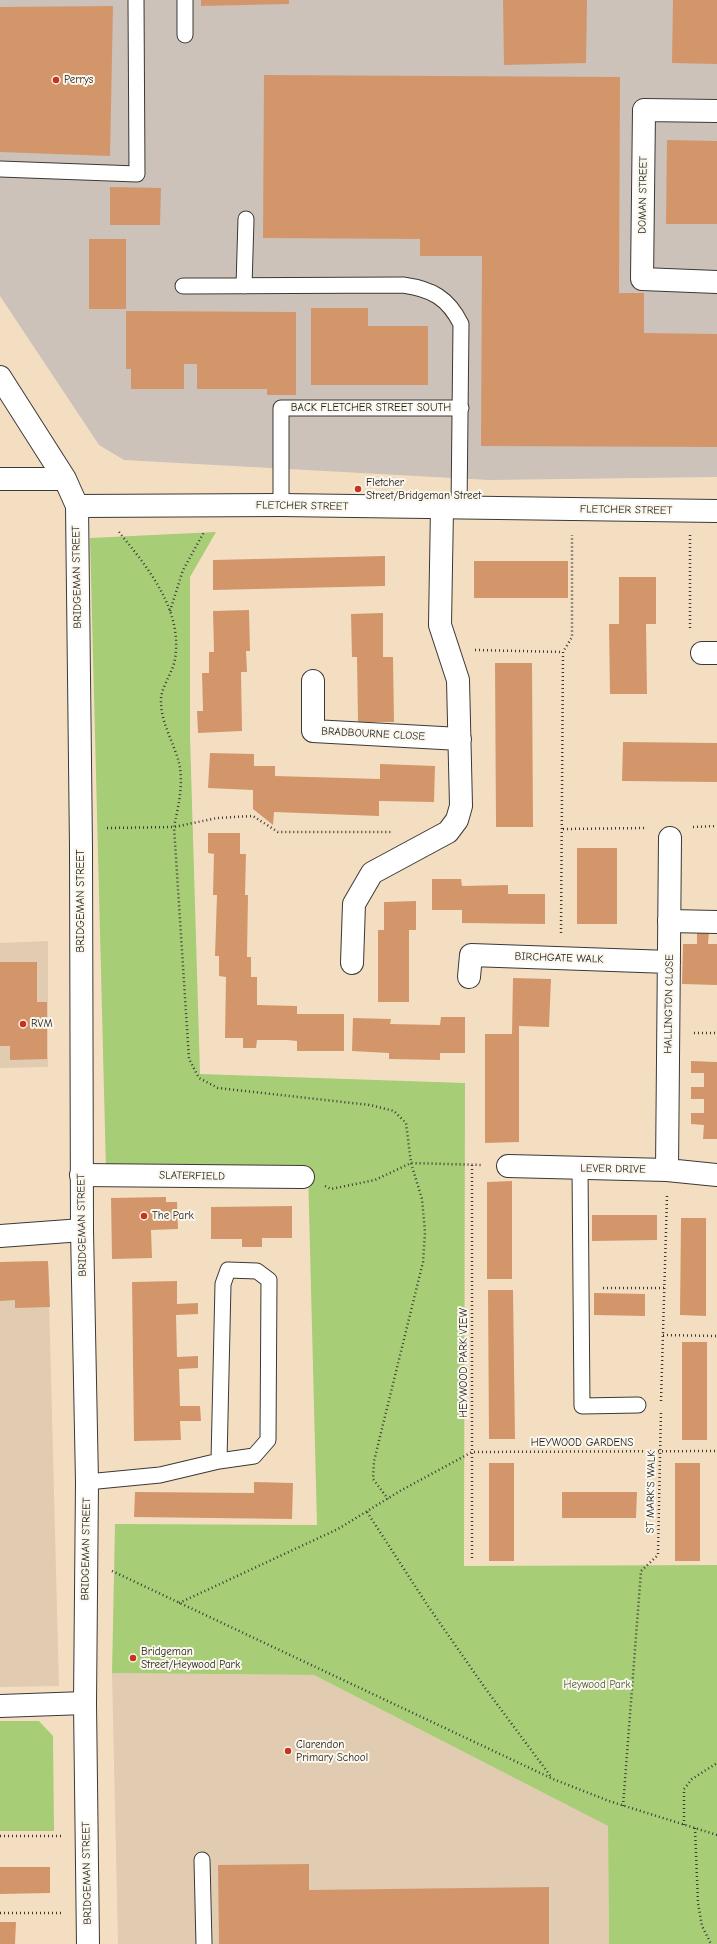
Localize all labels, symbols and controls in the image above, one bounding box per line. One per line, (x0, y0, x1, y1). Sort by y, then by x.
place label: Perrys (64, 73, 93, 87)
marker: Perrys (51, 75, 61, 85)
street label: DOMAN STREET (636, 156, 650, 234)
street label: BACK FLETCHER STREET SOUTH (291, 401, 451, 415)
place label: Fletcher Street/Bridgeman Street (366, 476, 481, 502)
marker: Fletcher Street/Bridgeman Street (353, 484, 363, 494)
street label: FLETCHER STREET (256, 499, 348, 513)
street label: FLETCHER STREET (580, 503, 672, 517)
street label: BRIDGEMAN STREET (70, 525, 84, 629)
street label: BRADBOURNE CLOSE (321, 725, 425, 743)
street label: BRIDGEMAN STREET (74, 849, 88, 953)
street label: BIRCHGATE WALK (514, 950, 604, 966)
street label: HALLINGTON CLOSE (662, 954, 676, 1054)
place label: RVM (31, 1017, 53, 1031)
marker: RVM (18, 1019, 28, 1029)
street label: LEVER DRIVE (580, 1162, 646, 1176)
street label: SLATERFIELD (159, 1169, 225, 1183)
street label: BRIDGEMAN STREET (75, 1173, 89, 1277)
place label: The Park (152, 1209, 194, 1223)
marker: The Park (139, 1211, 149, 1221)
street label: HEYWOOD PARK VIEW (457, 1308, 471, 1418)
street label: HEYWOOD GARDENS (531, 1436, 633, 1450)
street label: ST MARK'S WALK (644, 1451, 658, 1533)
street label: BRIDGEMAN STREET (79, 1497, 93, 1601)
place label: Bridgeman Street/Heywood Park (141, 1645, 240, 1671)
marker: Bridgeman Street/Heywood Park (128, 1653, 138, 1663)
park label: Heywood Park (564, 1678, 630, 1692)
place label: Clarendon Primary School (296, 1738, 368, 1764)
marker: Clarendon Primary School (283, 1746, 293, 1756)
street label: BRIDGEMAN STREET (80, 1821, 94, 1925)

